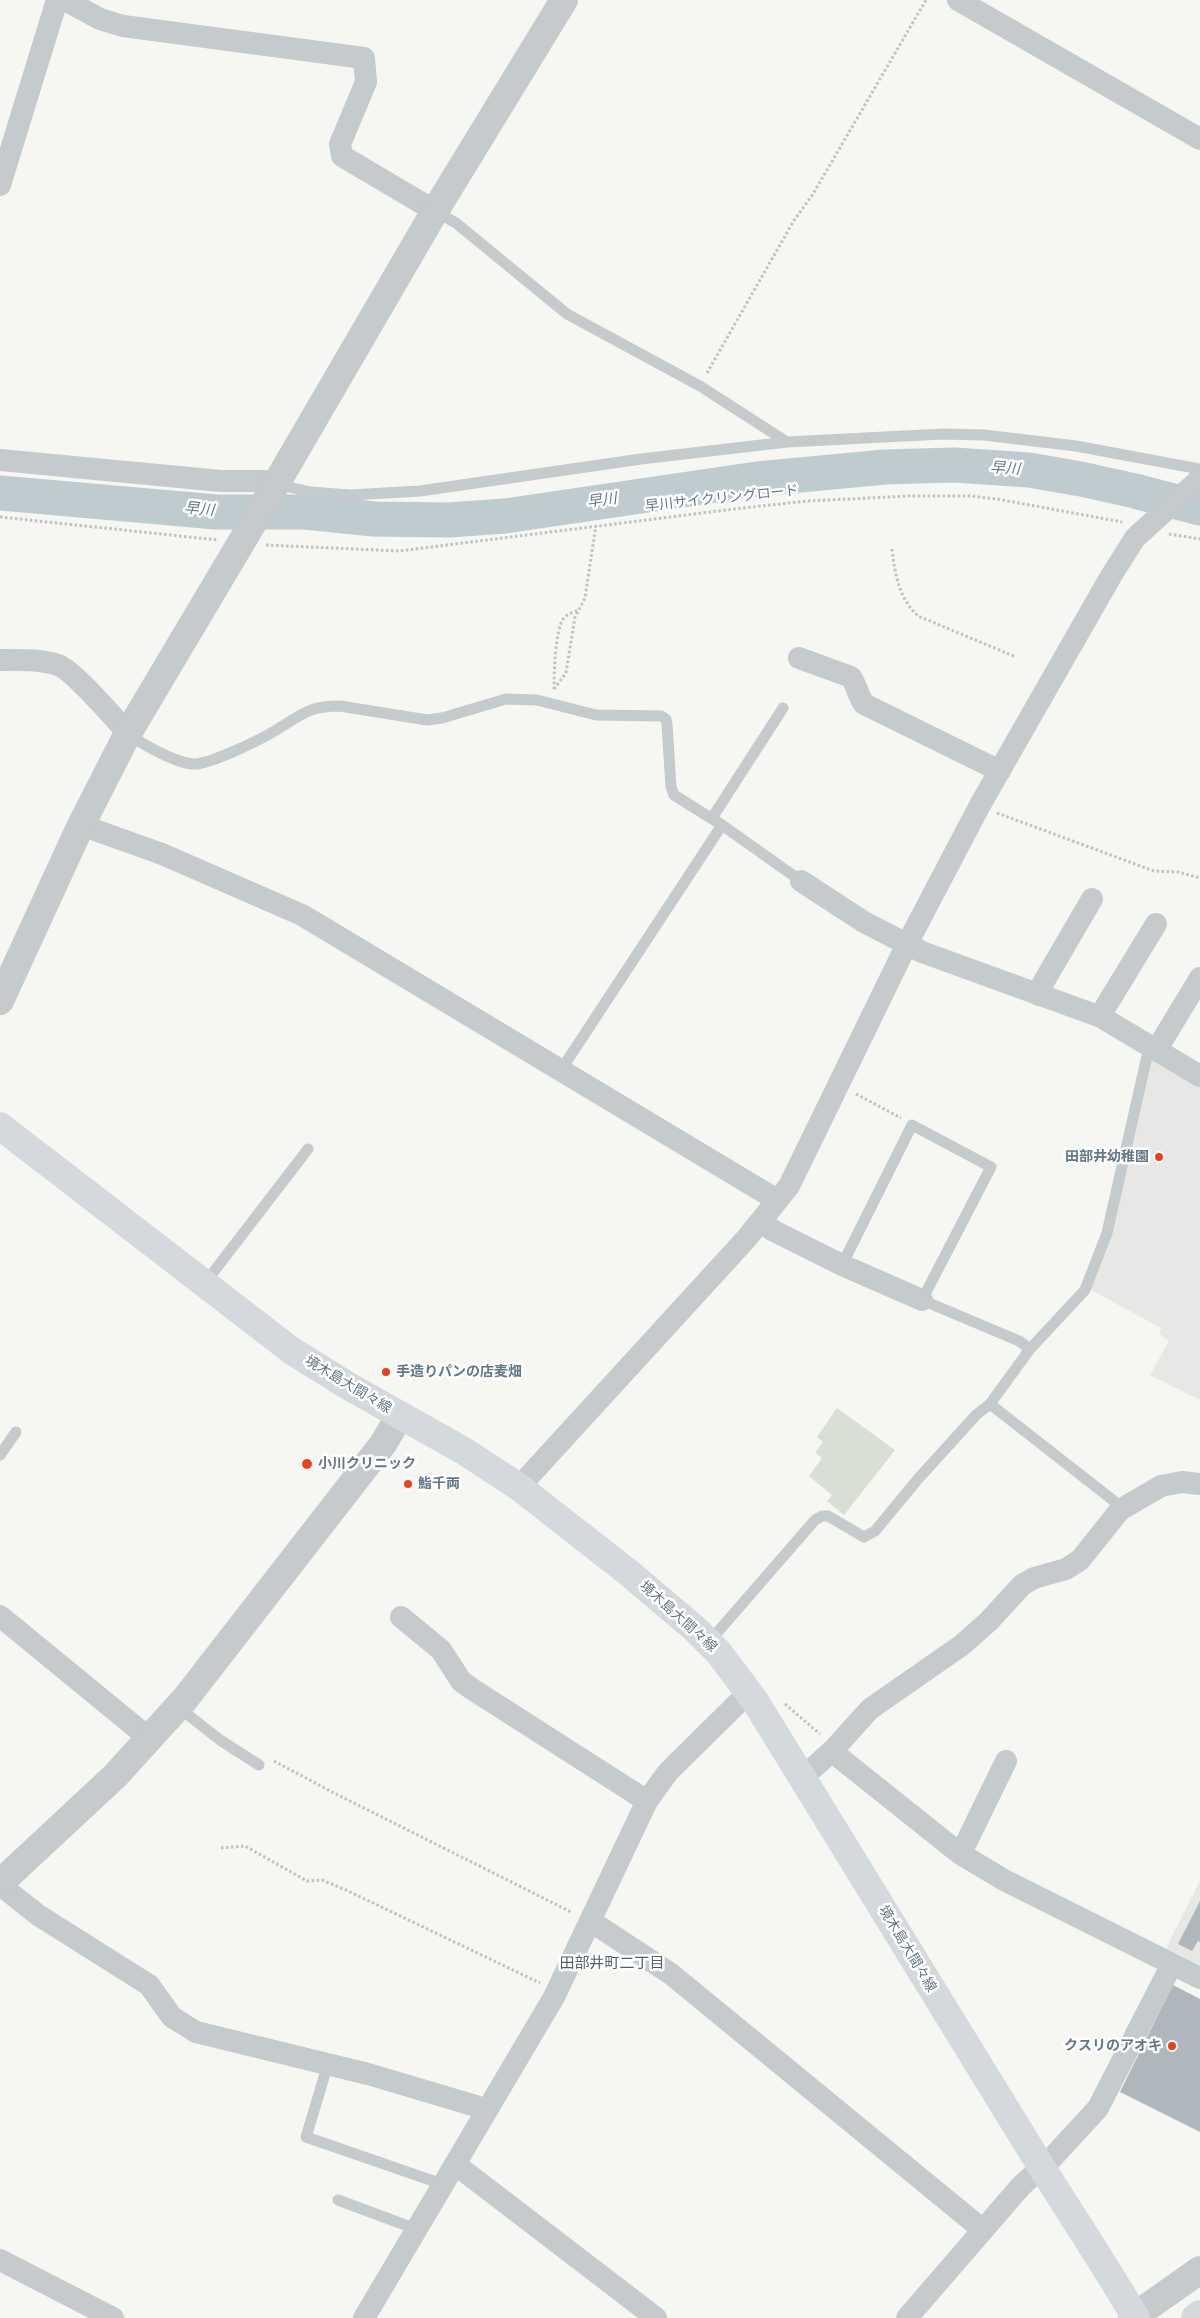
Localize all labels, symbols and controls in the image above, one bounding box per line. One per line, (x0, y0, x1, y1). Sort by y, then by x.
water label: 早川 (989, 459, 1021, 479)
street label: 早川サイクリングロード (645, 483, 799, 515)
water label: 早川 (586, 490, 618, 512)
water label: 早川 (183, 500, 215, 520)
place label: 田部井幼稚園 (1065, 1149, 1149, 1165)
marker: 田部井幼稚園 (1153, 1151, 1165, 1163)
street label: 境木島大間々線 (302, 1353, 394, 1417)
place label: 手造りパンの店麦畑 (396, 1364, 522, 1380)
marker: 手造りパンの店麦畑 (380, 1366, 392, 1378)
place label: 小川クリニック (318, 1456, 416, 1472)
marker: 小川クリニック (300, 1457, 314, 1471)
place label: 鮨千両 (418, 1476, 460, 1492)
marker: 鮨千両 (402, 1478, 414, 1490)
street label: 境木島大間々線 (636, 1578, 720, 1656)
street label: 境木島大間々線 (875, 1903, 939, 1995)
district label: 田部井町二丁目 (560, 1955, 664, 1973)
place label: クスリのアオキ (1064, 2038, 1162, 2054)
marker: クスリのアオキ (1166, 2040, 1178, 2052)

